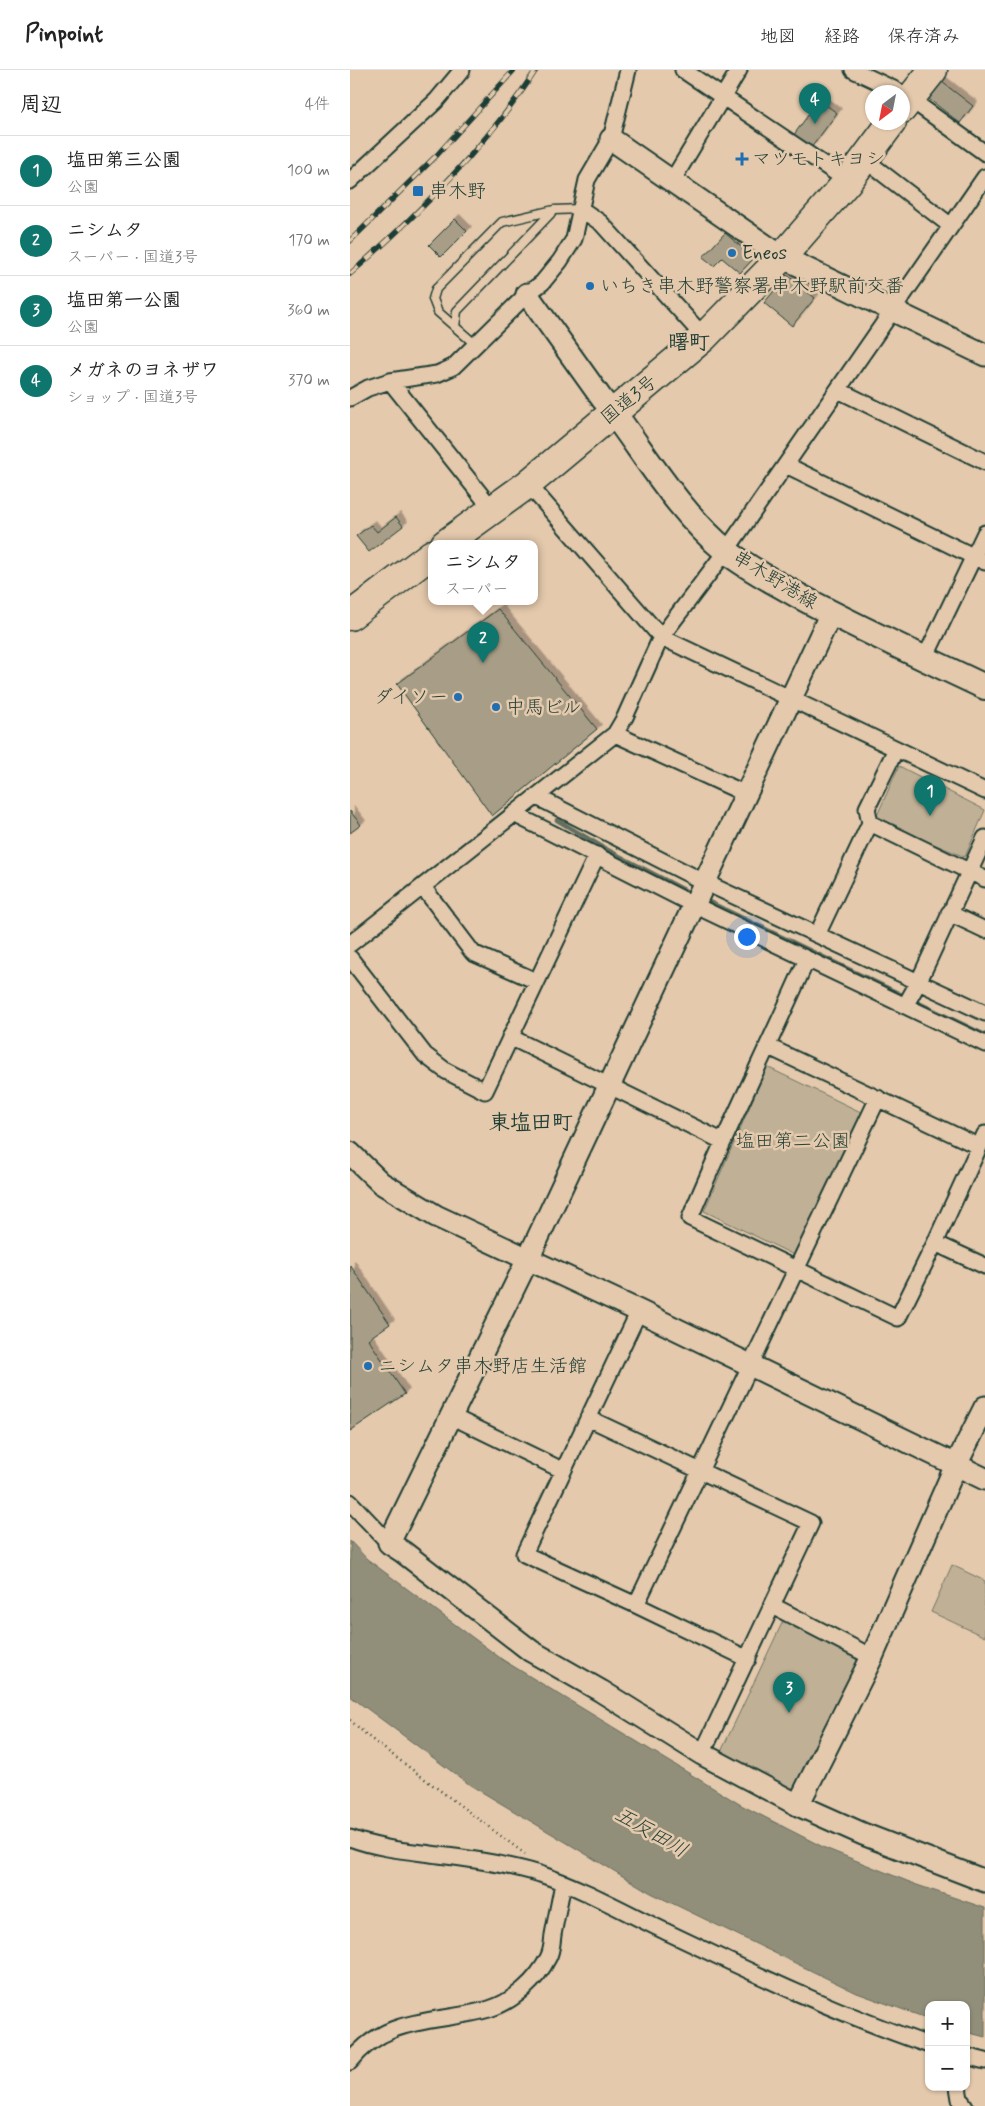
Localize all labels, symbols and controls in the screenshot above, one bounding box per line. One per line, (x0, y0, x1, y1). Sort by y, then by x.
text: Pinpoint (25, 19, 103, 50)
text: 地図 (760, 25, 796, 49)
text: 経路 (824, 25, 860, 49)
text: 保存済み (888, 25, 960, 49)
pin: 4 (799, 83, 831, 124)
north arrow (865, 85, 910, 130)
text: 周辺 (20, 91, 62, 119)
text: 4件 (305, 94, 330, 115)
place label: マツモトキヨシ (752, 147, 885, 172)
text: 塩田第三公園 (67, 148, 181, 173)
marker: マツモトキヨシ (736, 153, 748, 165)
text: 1 (32, 160, 40, 181)
text: 100 m (287, 160, 330, 181)
text: 公園 (67, 177, 99, 198)
place label: 串木野 (429, 179, 486, 204)
marker: 串木野 (411, 184, 425, 198)
text: ニシムタ (67, 218, 143, 243)
text: 2 (32, 230, 40, 251)
text: 170 m (288, 230, 330, 251)
place label: Eneos (742, 241, 787, 266)
text: スーパー · 国道3号 (67, 247, 198, 268)
marker: Eneos (726, 247, 738, 259)
place label: いちき串木野警察署串木野駅前交番 (600, 274, 904, 299)
marker: いちき串木野警察署串木野駅前交番 (584, 280, 596, 292)
text: 塩田第一公園 (67, 288, 181, 313)
text: 3 (32, 300, 40, 321)
text: 360 m (287, 300, 330, 321)
text: 公園 (67, 317, 99, 338)
district label: 曙町 (668, 329, 710, 357)
text: メガネのヨネザワ (67, 358, 219, 383)
text: 4 (31, 370, 41, 391)
text: 370 m (288, 370, 330, 391)
street label: 国道3号 (596, 370, 662, 430)
text: ショップ · 国道3号 (67, 387, 198, 408)
popup (428, 540, 538, 605)
street label: 串木野港線 (728, 545, 822, 615)
text: ニシムタ (445, 550, 521, 575)
text: スーパー (445, 579, 508, 600)
pin: 2 (467, 622, 499, 663)
place label: ダイソー (374, 685, 448, 710)
marker: ダイソー (452, 691, 464, 703)
place label: 中馬ビル (506, 695, 582, 720)
marker: 中馬ビル (490, 701, 502, 713)
pin: 1 (914, 775, 946, 816)
your location (734, 924, 760, 950)
district label: 東塩田町 (489, 1109, 573, 1137)
park label: 塩田第二公園 (736, 1129, 850, 1154)
place label: ニシムタ串木野店生活館 (378, 1354, 587, 1379)
marker: ニシムタ串木野店生活館 (362, 1360, 374, 1372)
pin: 3 (773, 1672, 805, 1713)
water label: 五反田川 (610, 1801, 692, 1865)
map controls (925, 2001, 970, 2091)
button: + (925, 2001, 970, 2046)
button: − (925, 2046, 970, 2091)

